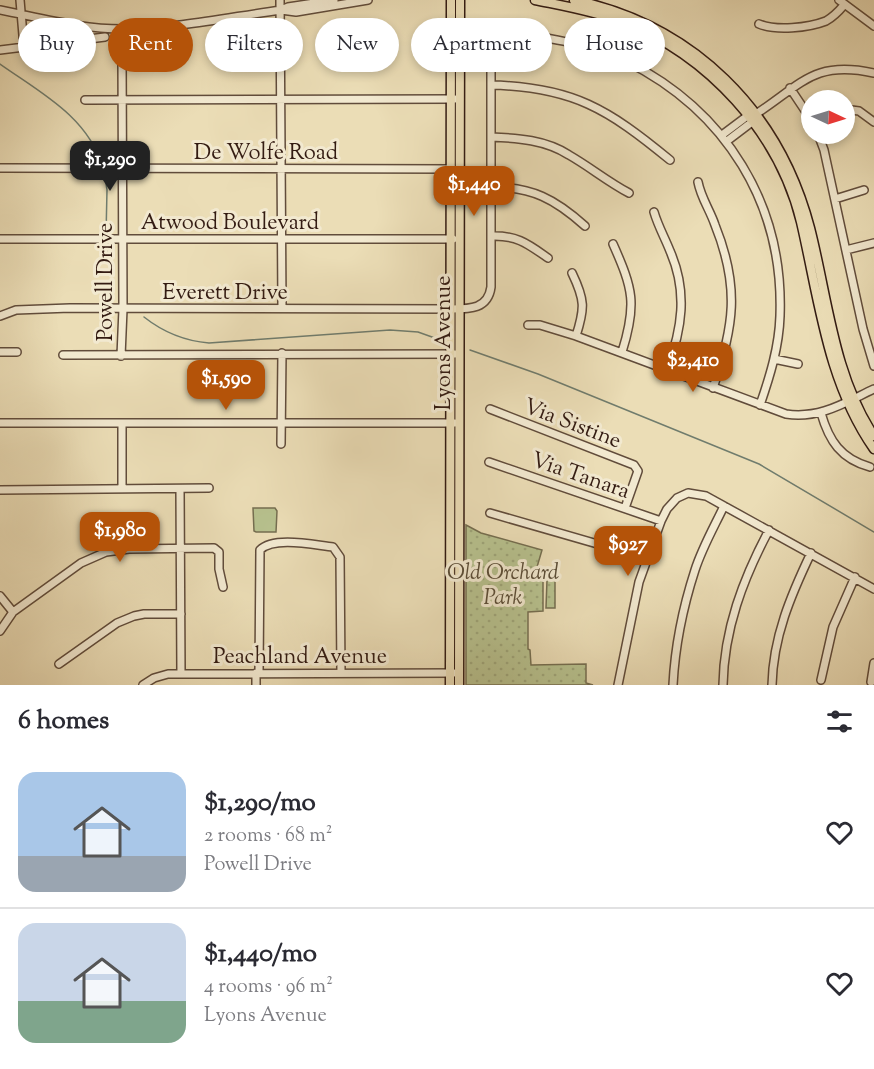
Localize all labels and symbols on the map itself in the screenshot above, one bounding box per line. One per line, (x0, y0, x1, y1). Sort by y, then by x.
north arrow (801, 90, 855, 144)
street label: De Wolfe Road (194, 138, 338, 170)
pin: $1,290 (61, 141, 159, 192)
pin: $1,440 (425, 166, 523, 217)
street label: Atwood Boulevard (141, 208, 319, 240)
street label: Powell Drive (91, 223, 123, 341)
street label: Lyons Avenue (429, 275, 461, 411)
street label: Everett Drive (162, 278, 288, 310)
pin: $2,410 (644, 342, 742, 393)
pin: $1,590 (177, 360, 275, 411)
street label: Via Sistine (518, 392, 625, 458)
street label: Via Tanara (526, 445, 634, 509)
pin: $1,980 (71, 512, 169, 563)
pin: $927 (592, 526, 664, 577)
park label: Old Orchard Park (447, 558, 559, 615)
street label: Peachland Avenue (213, 642, 387, 674)

